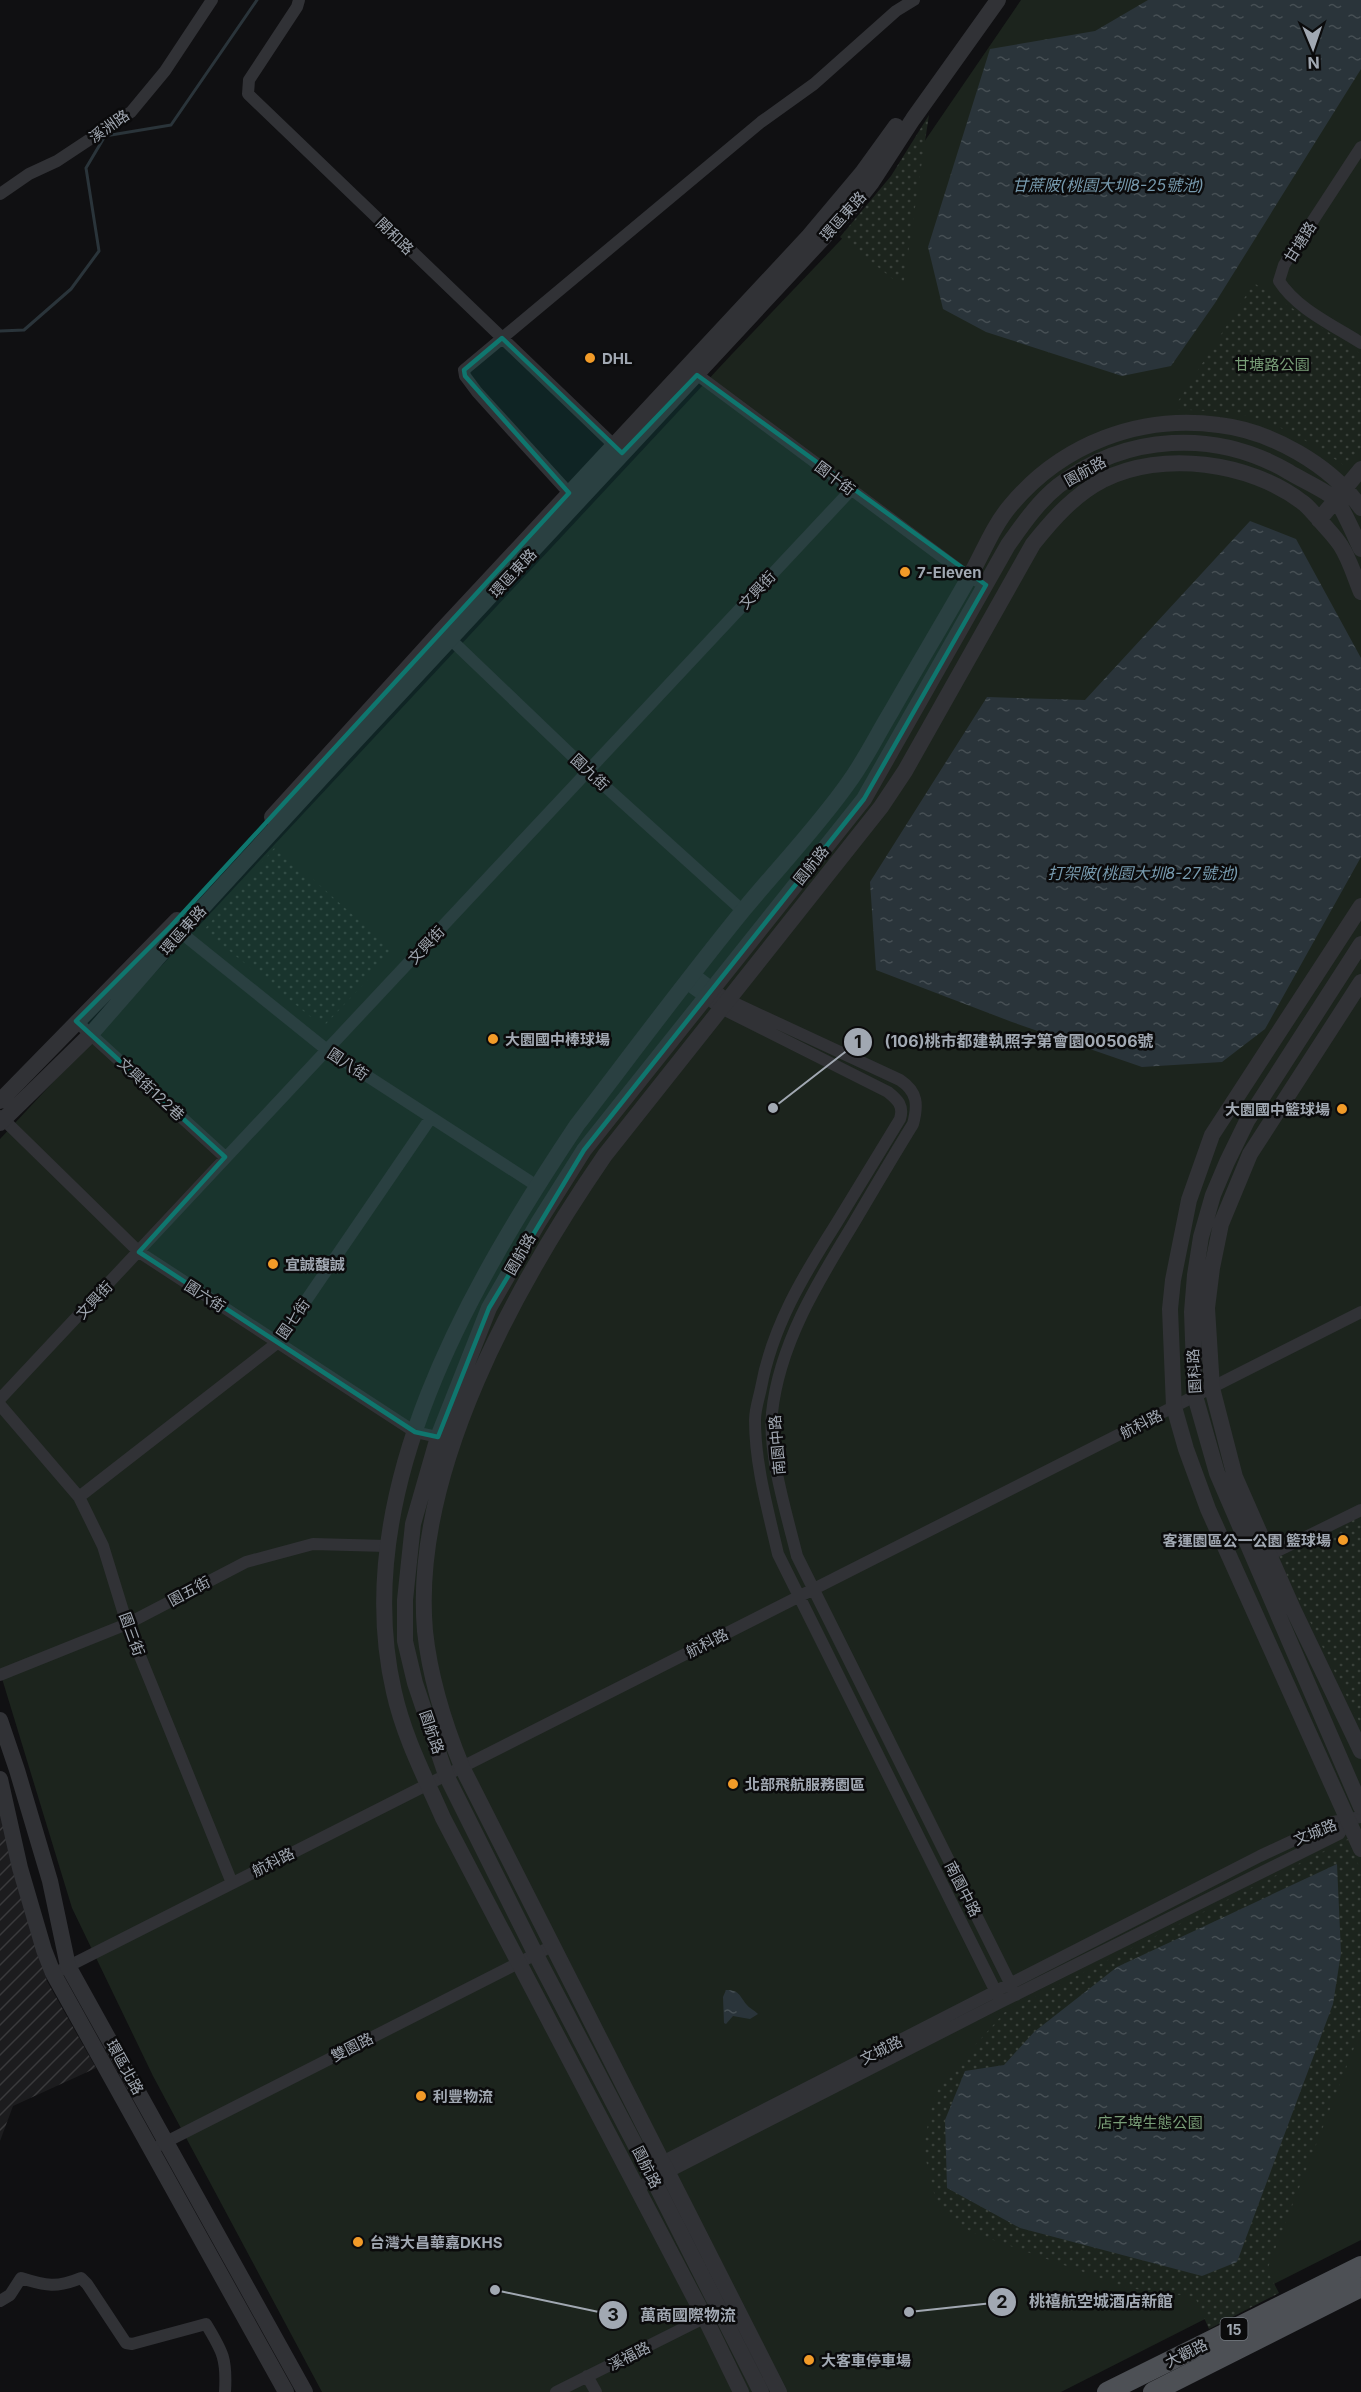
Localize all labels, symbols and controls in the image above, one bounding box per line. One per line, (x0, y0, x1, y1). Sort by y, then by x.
north arrow (1283, 18, 1343, 78)
text: N (1307, 53, 1320, 73)
street label: 溪洲路 (85, 105, 133, 147)
water label: 甘蔗陂(桃園大圳8-25號池) (1012, 175, 1204, 195)
street label: 環區東路 (816, 187, 870, 245)
street label: 開和路 (372, 214, 418, 258)
street label: 甘塘路 (1280, 218, 1320, 266)
place label: DHL (602, 349, 633, 368)
marker: DHL (583, 351, 597, 365)
park label: 甘塘路公園 (1234, 355, 1310, 374)
street label: 園航路 (1061, 452, 1109, 490)
street label: 園十街 (811, 457, 859, 499)
street label: 環區東路 (486, 545, 540, 601)
place label: 7-Eleven (917, 563, 982, 582)
marker: 7-Eleven (898, 565, 912, 579)
street label: 文興街 (735, 567, 779, 613)
street label: 園九街 (567, 750, 613, 794)
street label: 園航路 (789, 842, 833, 888)
water label: 打架陂(桃園大圳8-27號池) (1047, 863, 1239, 883)
street label: 環區東路 (156, 901, 210, 959)
street label: 文興街 (404, 922, 448, 968)
callout: (106)桃市都建執照字第會園00506號 (843, 1025, 1166, 1059)
place label: 大園國中棒球場 (505, 1030, 610, 1049)
text: 1 (854, 1031, 862, 1052)
text: (106)桃市都建執照字第會園00506號 (884, 1031, 1154, 1051)
marker: 大園國中棒球場 (486, 1032, 500, 1046)
street label: 園八街 (324, 1044, 372, 1084)
street label: 文興街122巷 (114, 1053, 188, 1125)
place label: 大園國中籃球場 (1225, 1100, 1330, 1119)
marker: 大園國中籃球場 (1335, 1102, 1349, 1116)
street label: 園航路 (501, 1230, 539, 1278)
place label: 宜誠馥誠 (285, 1255, 345, 1274)
marker: 宜誠馥誠 (266, 1257, 280, 1271)
street label: 園六街 (181, 1276, 229, 1316)
street label: 文興街 (72, 1277, 116, 1323)
street label: 園七街 (272, 1295, 314, 1343)
street label: 園科路 (1183, 1348, 1205, 1394)
street label: 航科路 (1117, 1405, 1165, 1443)
street label: 南園中路 (765, 1414, 789, 1476)
place label: 客運園區公一公園 籃球場 (1162, 1531, 1331, 1550)
marker: 客運園區公一公園 籃球場 (1336, 1533, 1350, 1547)
street label: 園五街 (165, 1572, 213, 1610)
street label: 園三街 (115, 1610, 149, 1658)
street label: 航科路 (683, 1624, 731, 1662)
street label: 園航路 (416, 1708, 448, 1756)
place label: 北部飛航服務園區 (745, 1775, 865, 1794)
marker: 北部飛航服務園區 (726, 1777, 740, 1791)
street label: 文城路 (1291, 1815, 1339, 1849)
street label: 航科路 (249, 1843, 297, 1881)
street label: 南園中路 (941, 1858, 985, 1920)
street label: 雙園路 (328, 2028, 376, 2066)
street label: 文城路 (857, 2031, 905, 2069)
street label: 環區北路 (102, 2036, 148, 2098)
place label: 利豐物流 (433, 2087, 493, 2106)
marker: 利豐物流 (414, 2089, 428, 2103)
park label: 店子埤生態公園 (1097, 2113, 1203, 2132)
street label: 園航路 (628, 2143, 666, 2191)
place label: 台灣大昌華嘉DKHS (370, 2233, 503, 2252)
marker: 台灣大昌華嘉DKHS (351, 2235, 365, 2249)
callout: 桃禧航空城酒店新館 (987, 2285, 1185, 2319)
text: 2 (996, 2291, 1008, 2312)
text: 桃禧航空城酒店新館 (1029, 2291, 1173, 2311)
callout: 萬商國際物流 (598, 2298, 748, 2332)
text: 3 (607, 2304, 619, 2325)
text: 萬商國際物流 (640, 2305, 736, 2325)
road number: 15 (1220, 2318, 1248, 2340)
street label: 大觀路 (1162, 2335, 1210, 2371)
street label: 溪福路 (605, 2337, 653, 2375)
place label: 大客車停車場 (821, 2351, 911, 2370)
marker: 大客車停車場 (802, 2353, 816, 2367)

